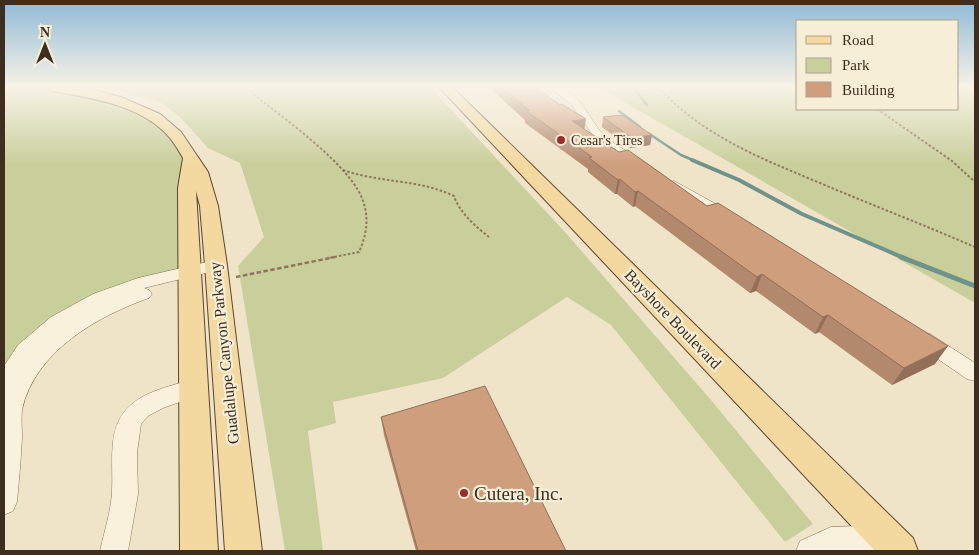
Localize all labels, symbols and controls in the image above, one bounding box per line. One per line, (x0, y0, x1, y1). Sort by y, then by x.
north arrow (20, 20, 70, 70)
legend (796, 20, 959, 110)
text: N (40, 25, 50, 40)
text: Road (842, 32, 874, 48)
text: Park (842, 57, 870, 73)
text: Building (842, 82, 895, 98)
place label: Cesar's Tires (571, 133, 642, 148)
marker: Cesar's Tires (555, 134, 567, 146)
street label: Guadalupe Canyon Parkway (206, 261, 243, 445)
street label: Bayshore Boulevard (621, 266, 725, 373)
place label: Cutera, Inc. (474, 483, 563, 504)
marker: Cutera, Inc. (458, 487, 470, 499)

